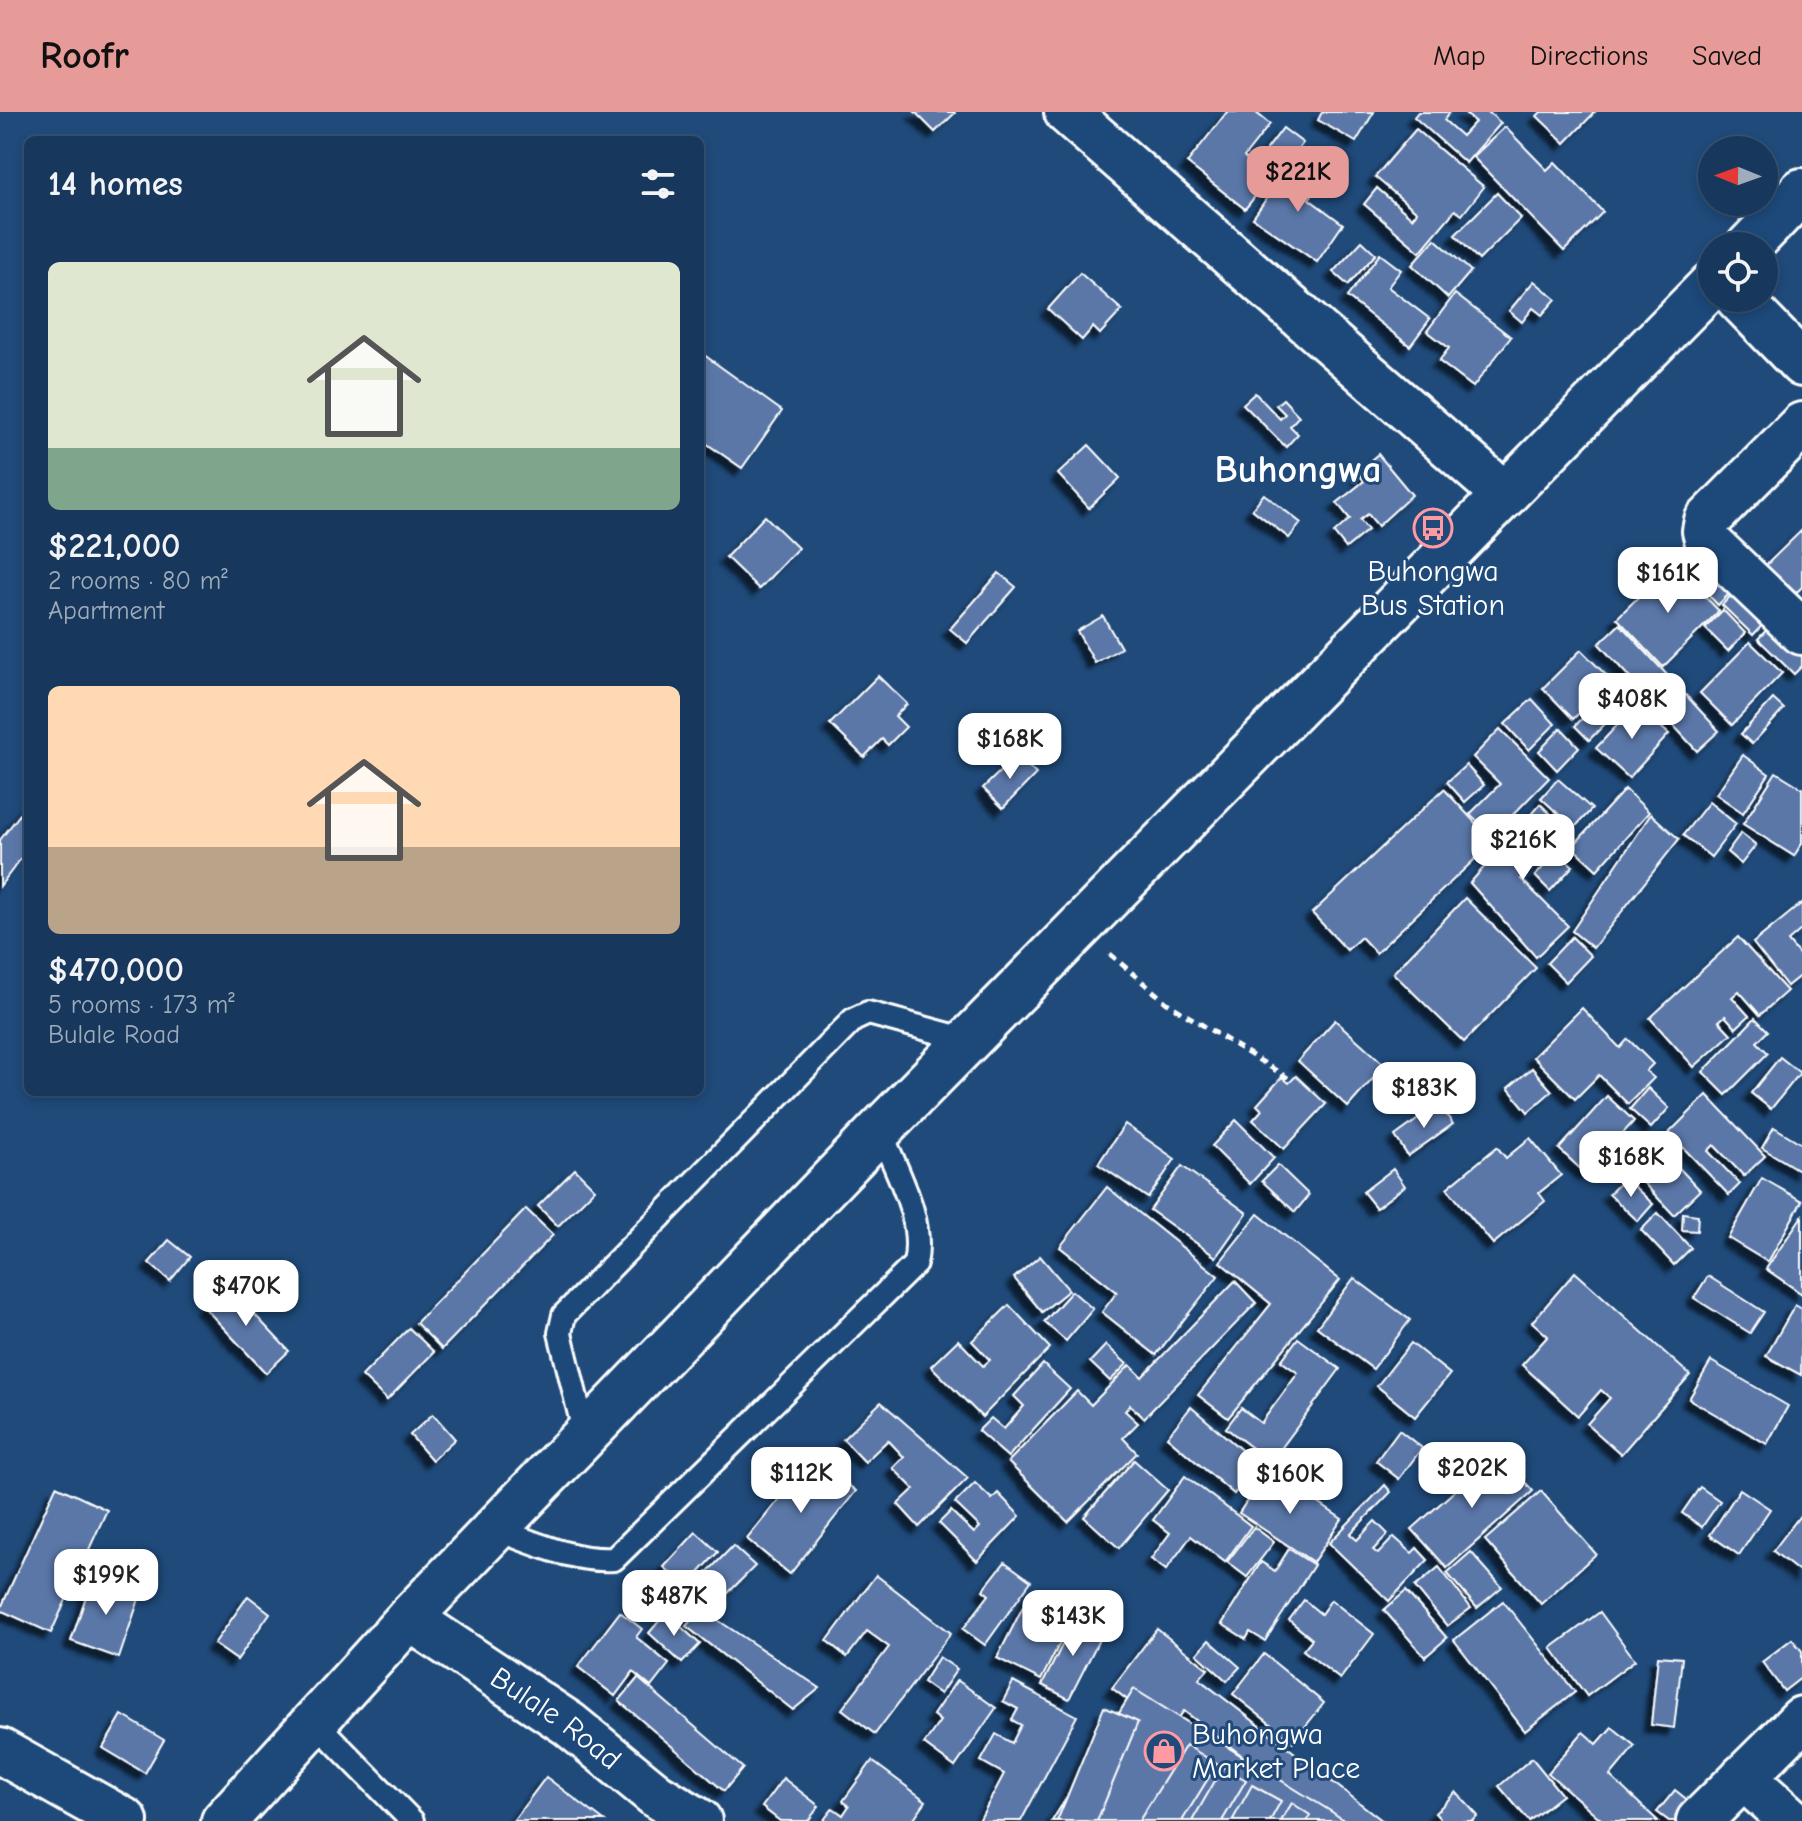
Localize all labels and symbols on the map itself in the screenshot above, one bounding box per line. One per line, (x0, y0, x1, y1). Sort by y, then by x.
north arrow (1698, 136, 1778, 216)
pin: $221K (1242, 146, 1354, 214)
district label: Buhongwa (1215, 448, 1381, 492)
bus stop icon: Buhongwa Bus Station (1412, 507, 1454, 549)
pin: $161K (1612, 547, 1724, 615)
place label: Buhongwa Bus Station (1361, 554, 1505, 623)
pin: $408K (1576, 673, 1688, 741)
pin: $168K (954, 713, 1066, 781)
pin: $216K (1467, 814, 1579, 882)
pin: $183K (1368, 1062, 1480, 1130)
pin: $168K (1575, 1131, 1687, 1199)
pin: $470K (190, 1260, 302, 1328)
pin: $202K (1416, 1442, 1528, 1510)
pin: $112K (745, 1447, 857, 1515)
pin: $160K (1234, 1448, 1346, 1516)
pin: $199K (50, 1549, 162, 1617)
pin: $487K (618, 1570, 730, 1638)
pin: $143K (1017, 1590, 1129, 1658)
street label: Bulale Road (484, 1660, 628, 1777)
place label: Buhongwa Market Place (1192, 1717, 1360, 1786)
shop icon: Buhongwa Market Place (1143, 1730, 1185, 1772)

